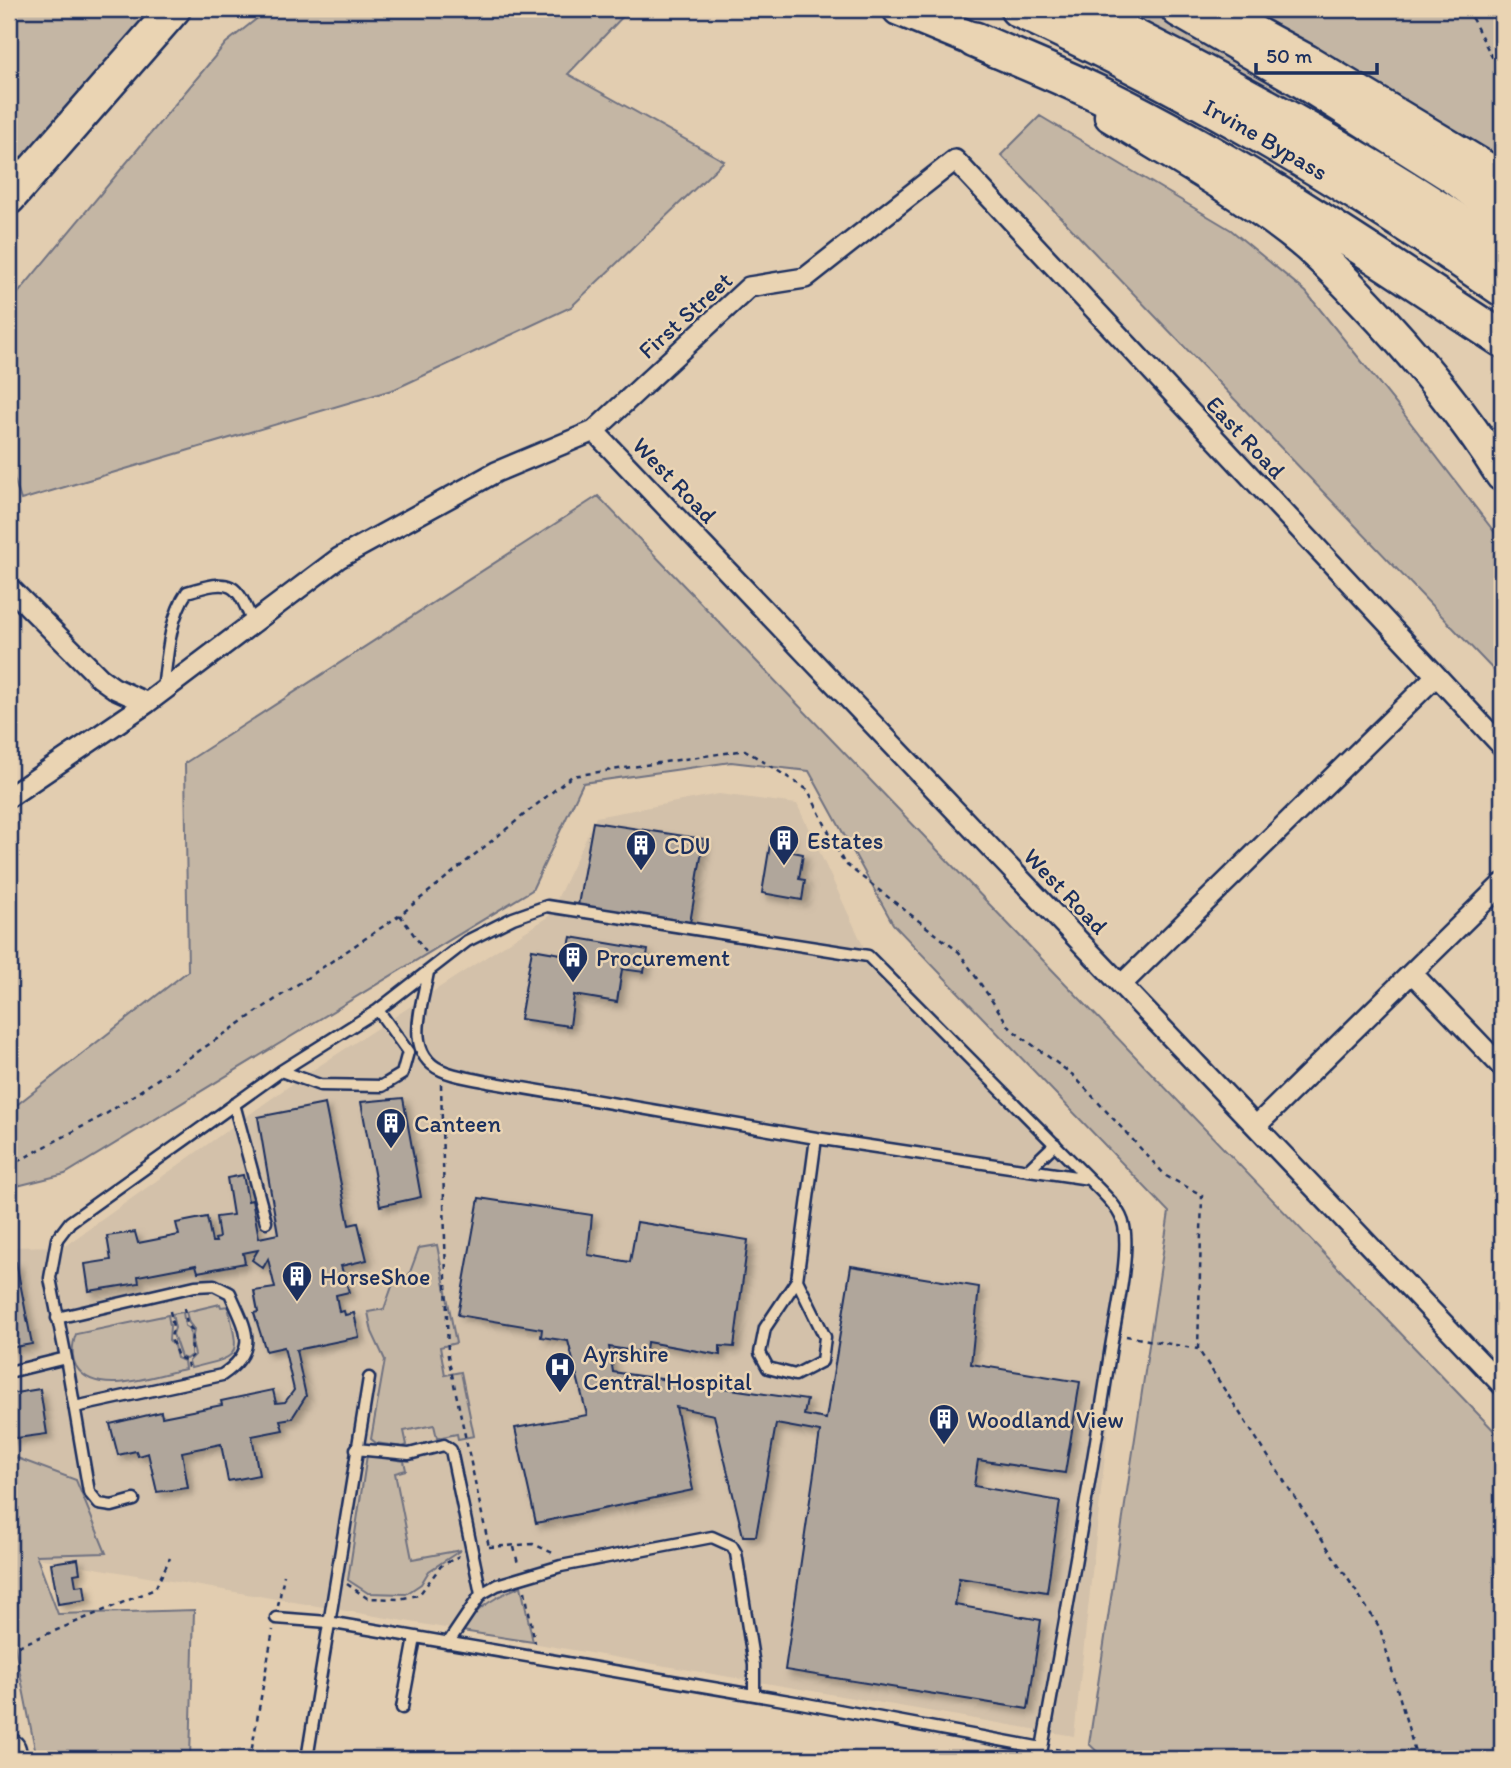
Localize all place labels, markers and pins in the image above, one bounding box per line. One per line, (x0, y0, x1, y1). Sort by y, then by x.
building icon: Estates (767, 823, 801, 867)
place label: Estates (807, 826, 884, 855)
building icon: CDU (624, 828, 658, 872)
place label: CDU (664, 831, 711, 860)
building icon: Procurement (556, 940, 590, 984)
place label: Procurement (596, 943, 730, 972)
building icon: Canteen (374, 1106, 408, 1150)
place label: Canteen (414, 1109, 501, 1138)
building icon: HorseShoe (280, 1259, 314, 1303)
place label: HorseShoe (320, 1262, 430, 1291)
place label: Ayrshire Central Hospital (583, 1339, 752, 1396)
hospital icon: Ayrshire Central Hospital (543, 1350, 577, 1394)
building icon: Woodland View (927, 1402, 961, 1446)
place label: Woodland View (967, 1405, 1124, 1434)

